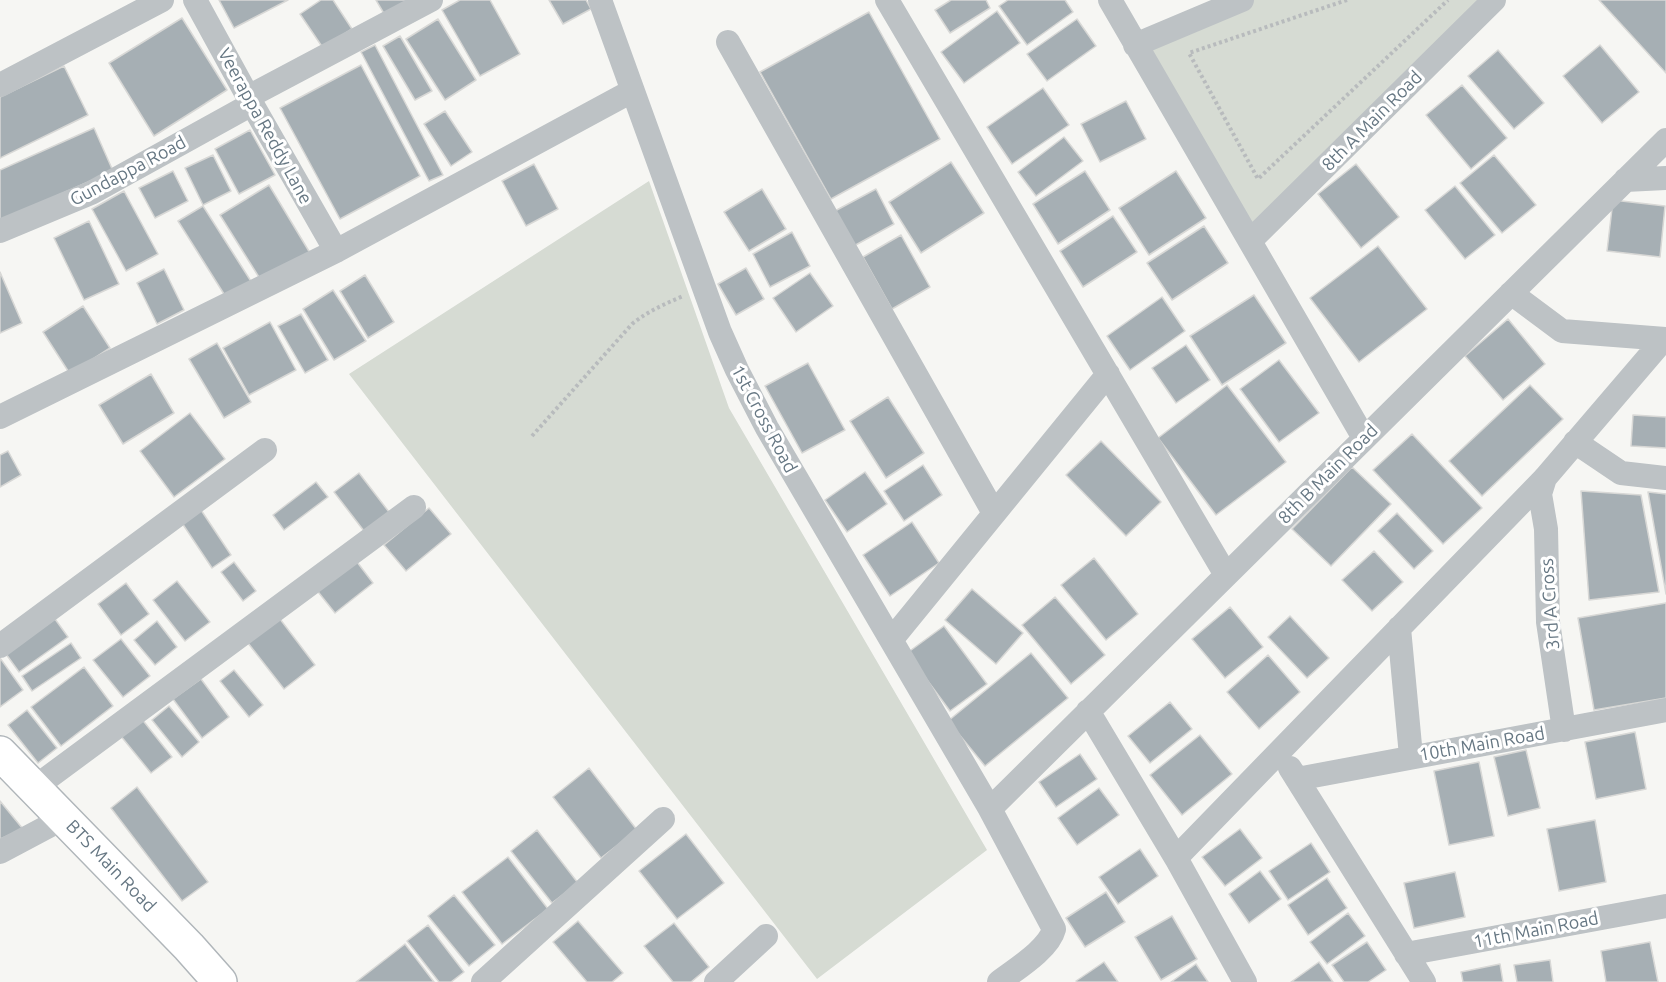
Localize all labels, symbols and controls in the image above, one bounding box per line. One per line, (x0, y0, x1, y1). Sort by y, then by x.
street label: Veerappa Reddy Lane (213, 44, 317, 208)
street label: 8th A Main Road (1317, 66, 1427, 176)
street label: Gundappa Road (66, 131, 190, 211)
street label: 1st Cross Road (727, 361, 801, 477)
street label: 8th B Main Road (1274, 420, 1382, 528)
street label: 3rd A Cross (1536, 558, 1564, 650)
street label: 10th Main Road (1418, 722, 1546, 766)
street label: BTS Main Road (62, 815, 160, 917)
street label: 11th Main Road (1472, 907, 1600, 953)

